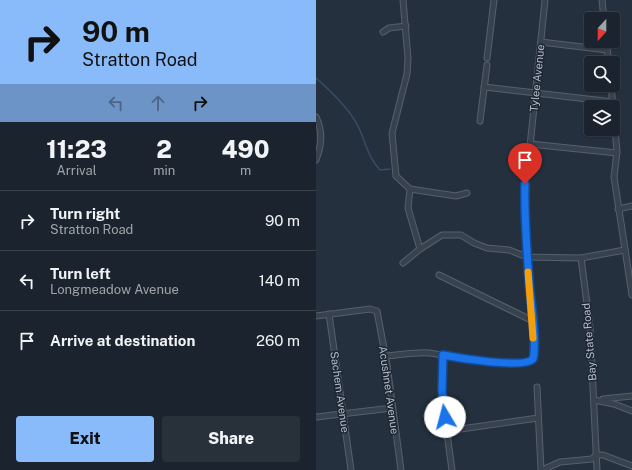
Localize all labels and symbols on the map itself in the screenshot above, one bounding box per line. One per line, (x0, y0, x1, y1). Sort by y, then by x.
north arrow (584, 12, 620, 48)
street label: Tylee Avenue (527, 44, 547, 112)
pin (508, 143, 542, 184)
street label: Bay State Road (580, 303, 598, 381)
street label: Acushnet Avenue (377, 345, 401, 435)
street label: Sachem Avenue (328, 351, 352, 433)
position arrow (424, 396, 466, 438)

